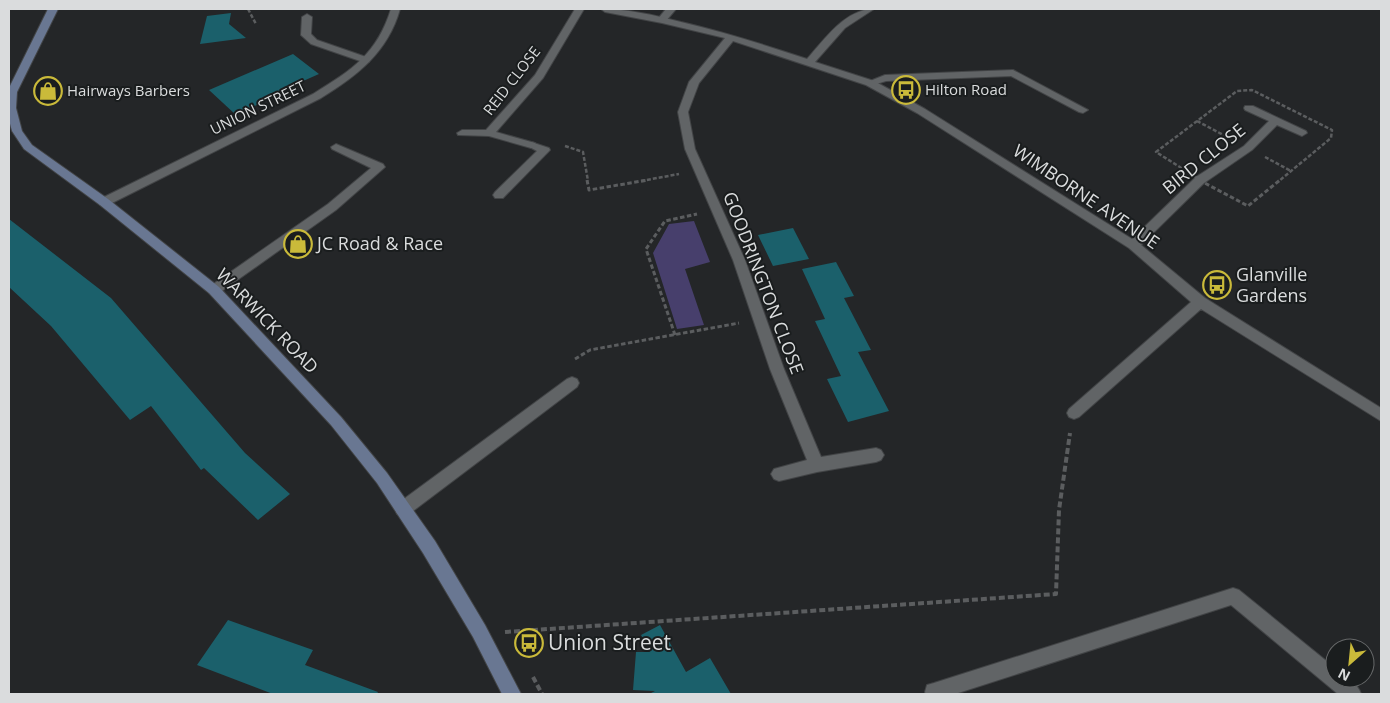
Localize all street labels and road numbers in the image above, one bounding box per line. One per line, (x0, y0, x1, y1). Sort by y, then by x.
street label: REID CLOSE (478, 42, 544, 119)
street label: UNION STREET (206, 75, 309, 139)
street label: BIRD CLOSE (1157, 117, 1250, 199)
street label: WIMBORNE AVENUE (1009, 138, 1164, 254)
street label: GOODRINGTON CLOSE (718, 188, 810, 377)
street label: WARWICK ROAD (211, 263, 324, 378)

